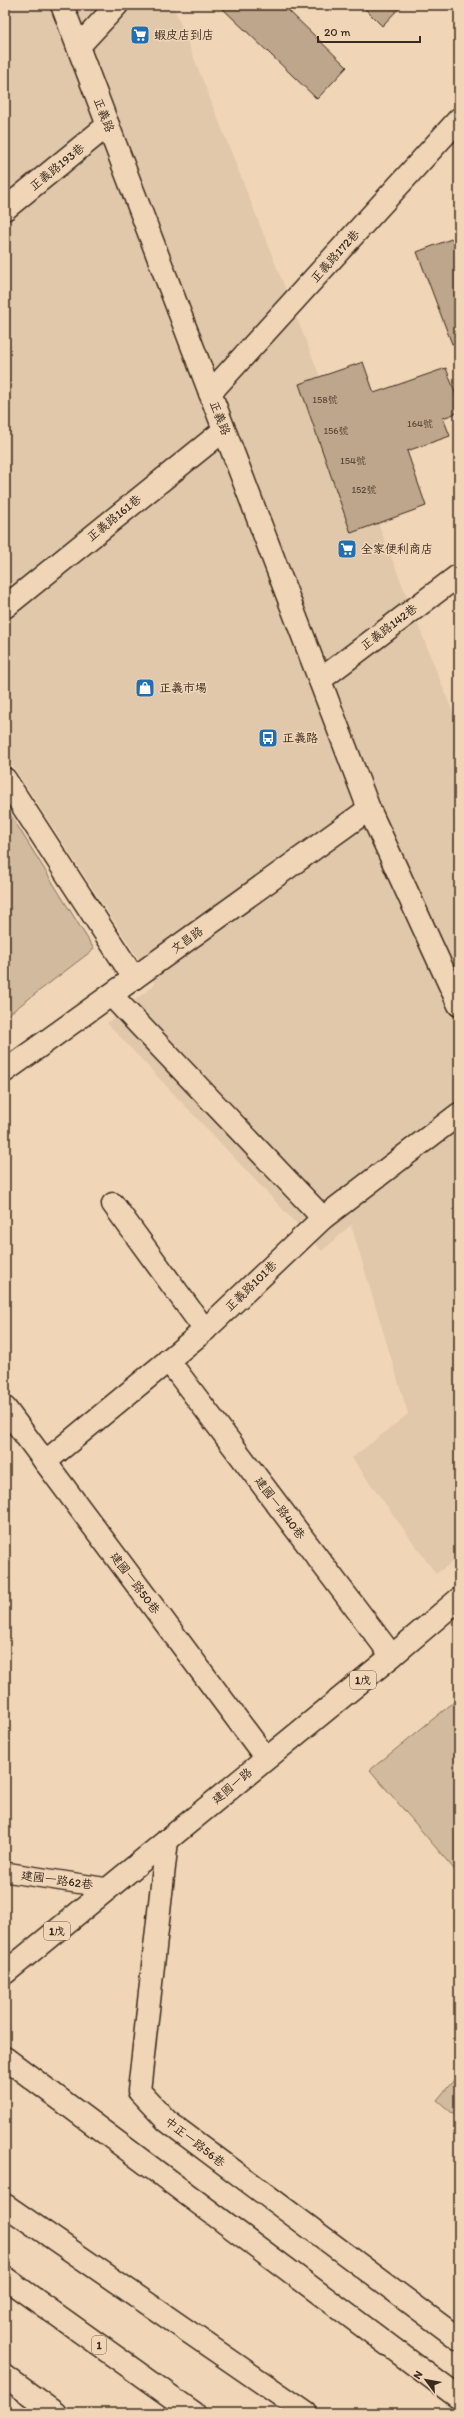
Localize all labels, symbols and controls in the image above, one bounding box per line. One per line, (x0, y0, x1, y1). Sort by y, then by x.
scale bar (318, 18, 420, 44)
supermarket icon: 蝦皮店到店 (129, 24, 151, 46)
text: 20 m (324, 25, 351, 39)
place label: 蝦皮店到店 (154, 28, 214, 42)
street label: 正義路 (91, 96, 117, 134)
street label: 正義路193巷 (27, 141, 87, 193)
street label: 正義路172巷 (308, 227, 362, 285)
house number: 158號 (312, 393, 338, 406)
street label: 正義路 (207, 399, 233, 437)
house number: 164號 (407, 417, 433, 430)
house number: 156號 (323, 424, 349, 437)
house number: 154號 (340, 454, 366, 467)
house number: 152號 (351, 483, 377, 496)
street label: 正義路161巷 (84, 492, 144, 544)
supermarket icon: 全家便利商店 (336, 538, 358, 560)
place label: 全家便利商店 (361, 542, 433, 556)
street label: 正義路142巷 (358, 601, 420, 653)
shop icon: 正義市場 (134, 677, 156, 699)
place label: 正義市場 (159, 681, 207, 695)
bus stop icon: 正義路 (257, 727, 279, 749)
place label: 正義路 (282, 731, 318, 745)
street label: 文昌路 (168, 924, 206, 956)
street label: 正義路101巷 (222, 1258, 280, 1314)
street label: 建國一路40巷 (252, 1474, 308, 1542)
street label: 建國一路50巷 (107, 1549, 163, 1617)
road number: 1戊 (350, 1671, 376, 1689)
street label: 建國一路 (209, 1765, 255, 1807)
street label: 建國一路62巷 (20, 1868, 94, 1892)
road number: 1戊 (44, 1922, 70, 1940)
street label: 中正一路56巷 (162, 2114, 228, 2170)
road number: 1 (92, 2336, 106, 2354)
north arrow (406, 2360, 446, 2400)
text: N (410, 2368, 425, 2382)

